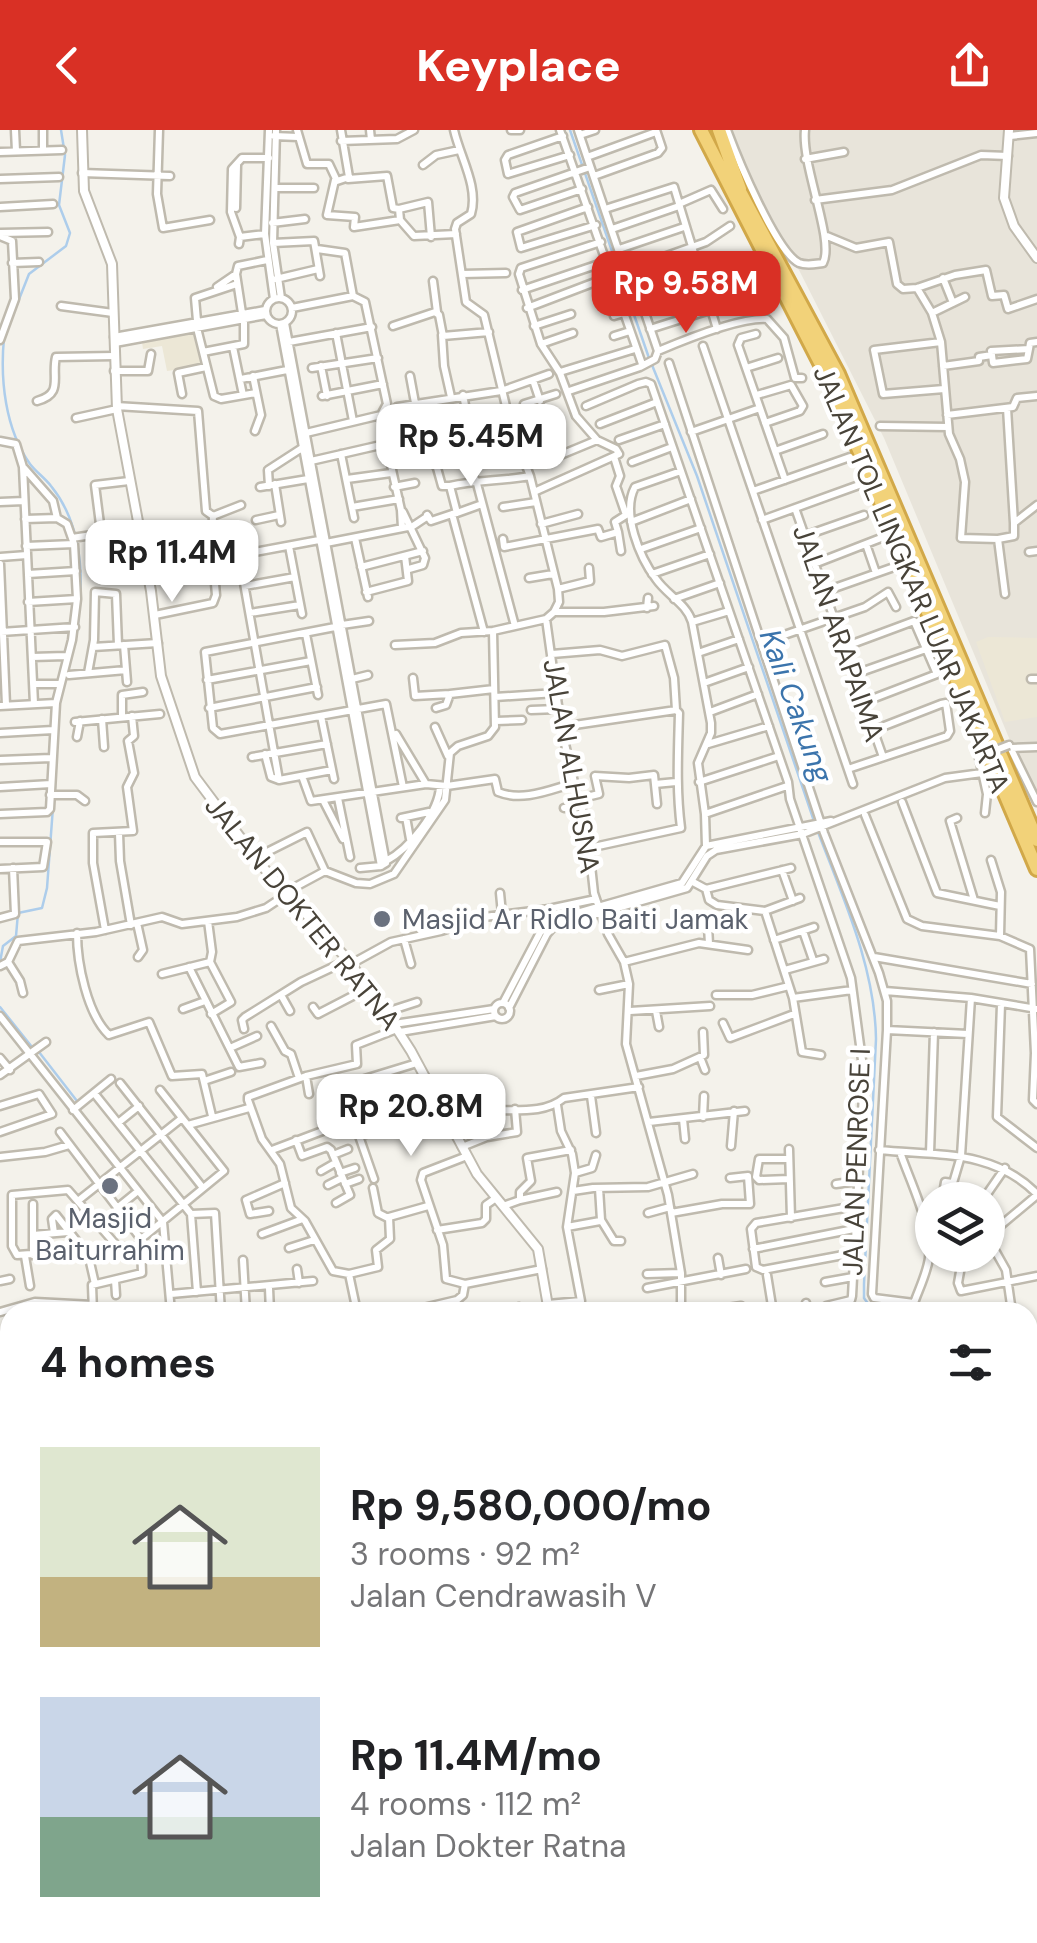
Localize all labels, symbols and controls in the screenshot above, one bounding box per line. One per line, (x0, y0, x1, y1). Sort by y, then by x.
text: Keyplace (416, 36, 621, 95)
icon: back (40, 38, 95, 93)
icon: share (942, 38, 997, 93)
pin: Rp 9.58M (583, 251, 789, 336)
text: Rp 9.58M (614, 262, 758, 304)
street label: JALAN TOL LINGKAR LUAR JAKARTA (804, 360, 1019, 799)
pin: Rp 5.45M (368, 404, 574, 489)
text: Rp 5.45M (398, 415, 544, 457)
pin: Rp 11.4M (69, 520, 275, 605)
street label: JALAN ARAPAIMA (784, 520, 893, 746)
text: Rp 11.4M (107, 531, 237, 573)
water label: Kali Cakung (751, 624, 843, 789)
street label: JALAN ALHUSNA (534, 656, 609, 876)
street label: JALAN DOKTER RATNA (197, 788, 409, 1038)
place label: Masjid Ar Ridlo Baiti Jamak (402, 901, 749, 938)
marker: Masjid Ar Ridlo Baiti Jamak (371, 908, 393, 930)
street label: JALAN PENROSE I (834, 1048, 879, 1276)
pin: Rp 20.8M (308, 1074, 514, 1159)
text: Rp 20.8M (339, 1085, 483, 1127)
marker: Masjid Baiturrahim (99, 1175, 121, 1197)
map controls (915, 1182, 1005, 1272)
button: layers (915, 1182, 1005, 1272)
place label: Masjid Baiturrahim (35, 1200, 185, 1269)
text: 4 homes (40, 1335, 216, 1390)
icon: filters (943, 1335, 998, 1390)
text: Rp 9,580,000/mo (350, 1478, 712, 1533)
icon: home (120, 1487, 240, 1607)
text: 3 rooms · 92 m² (350, 1533, 580, 1575)
text: Jalan Cendrawasih V (350, 1575, 657, 1617)
text: Rp 11.4M/mo (350, 1728, 602, 1783)
icon: home (120, 1737, 240, 1857)
text: 4 rooms · 112 m² (350, 1783, 581, 1825)
text: Jalan Dokter Ratna (350, 1825, 626, 1867)

